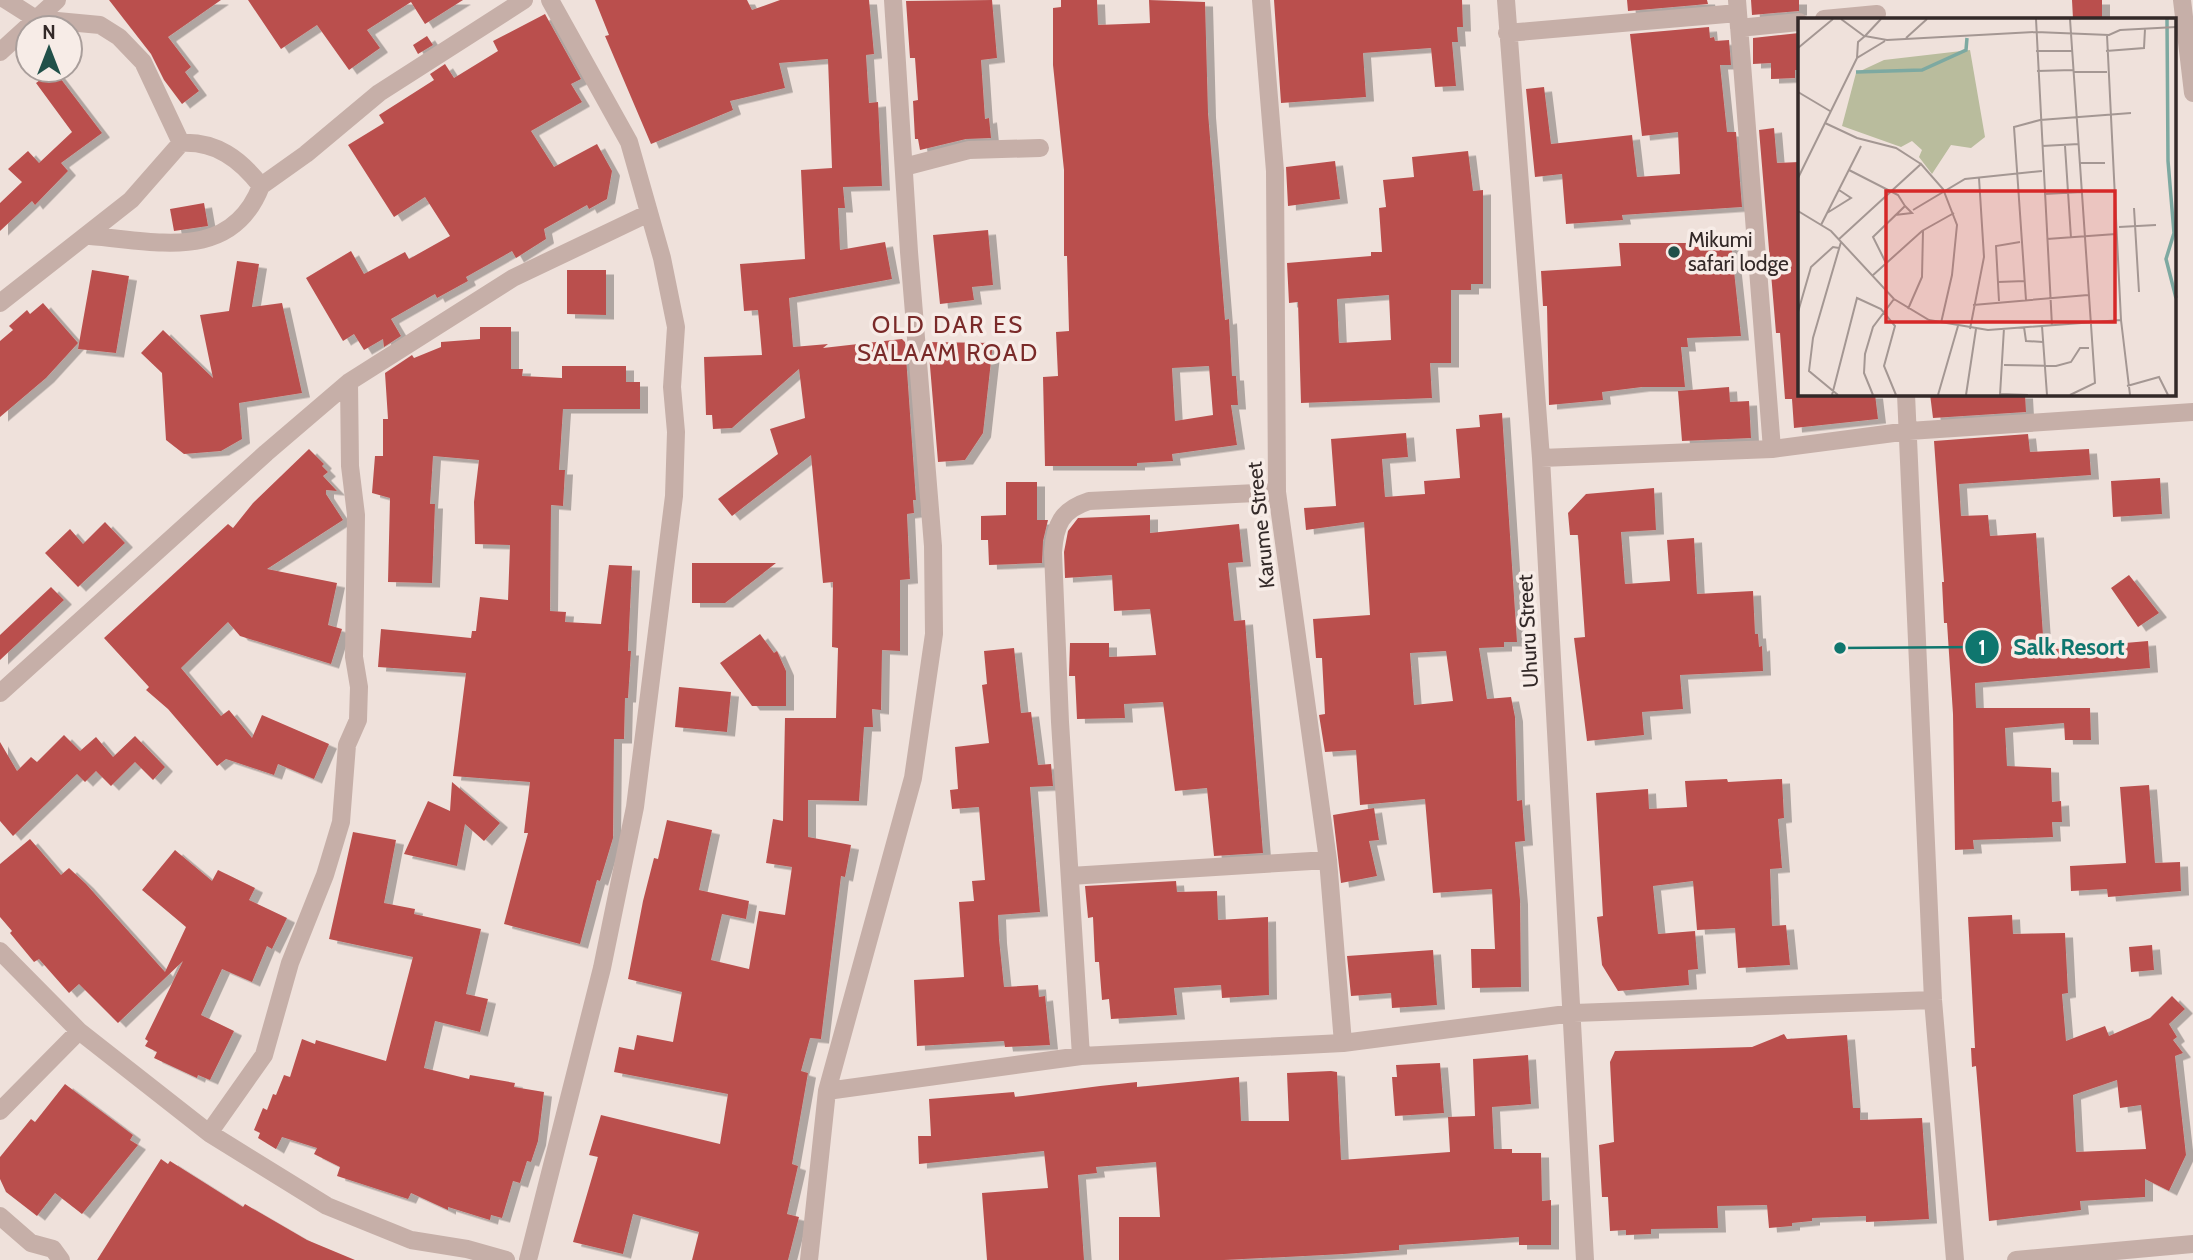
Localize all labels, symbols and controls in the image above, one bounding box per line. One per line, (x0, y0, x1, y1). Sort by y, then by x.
north arrow (14, 14, 84, 84)
inset map (1798, 18, 2176, 396)
text: N (42, 21, 56, 44)
place label: Mikumi safari lodge (1688, 227, 1789, 276)
marker: Mikumi safari lodge (1666, 244, 1682, 260)
district label: OLD DAR ES SALAAM ROAD (857, 310, 1039, 367)
street label: Karume Street (1241, 460, 1280, 590)
street label: Uhuru Street (1512, 574, 1543, 688)
callout: Salk Resort (1964, 625, 2139, 669)
text: Salk Resort (2013, 633, 2125, 661)
text: 1 (1978, 635, 1986, 660)

